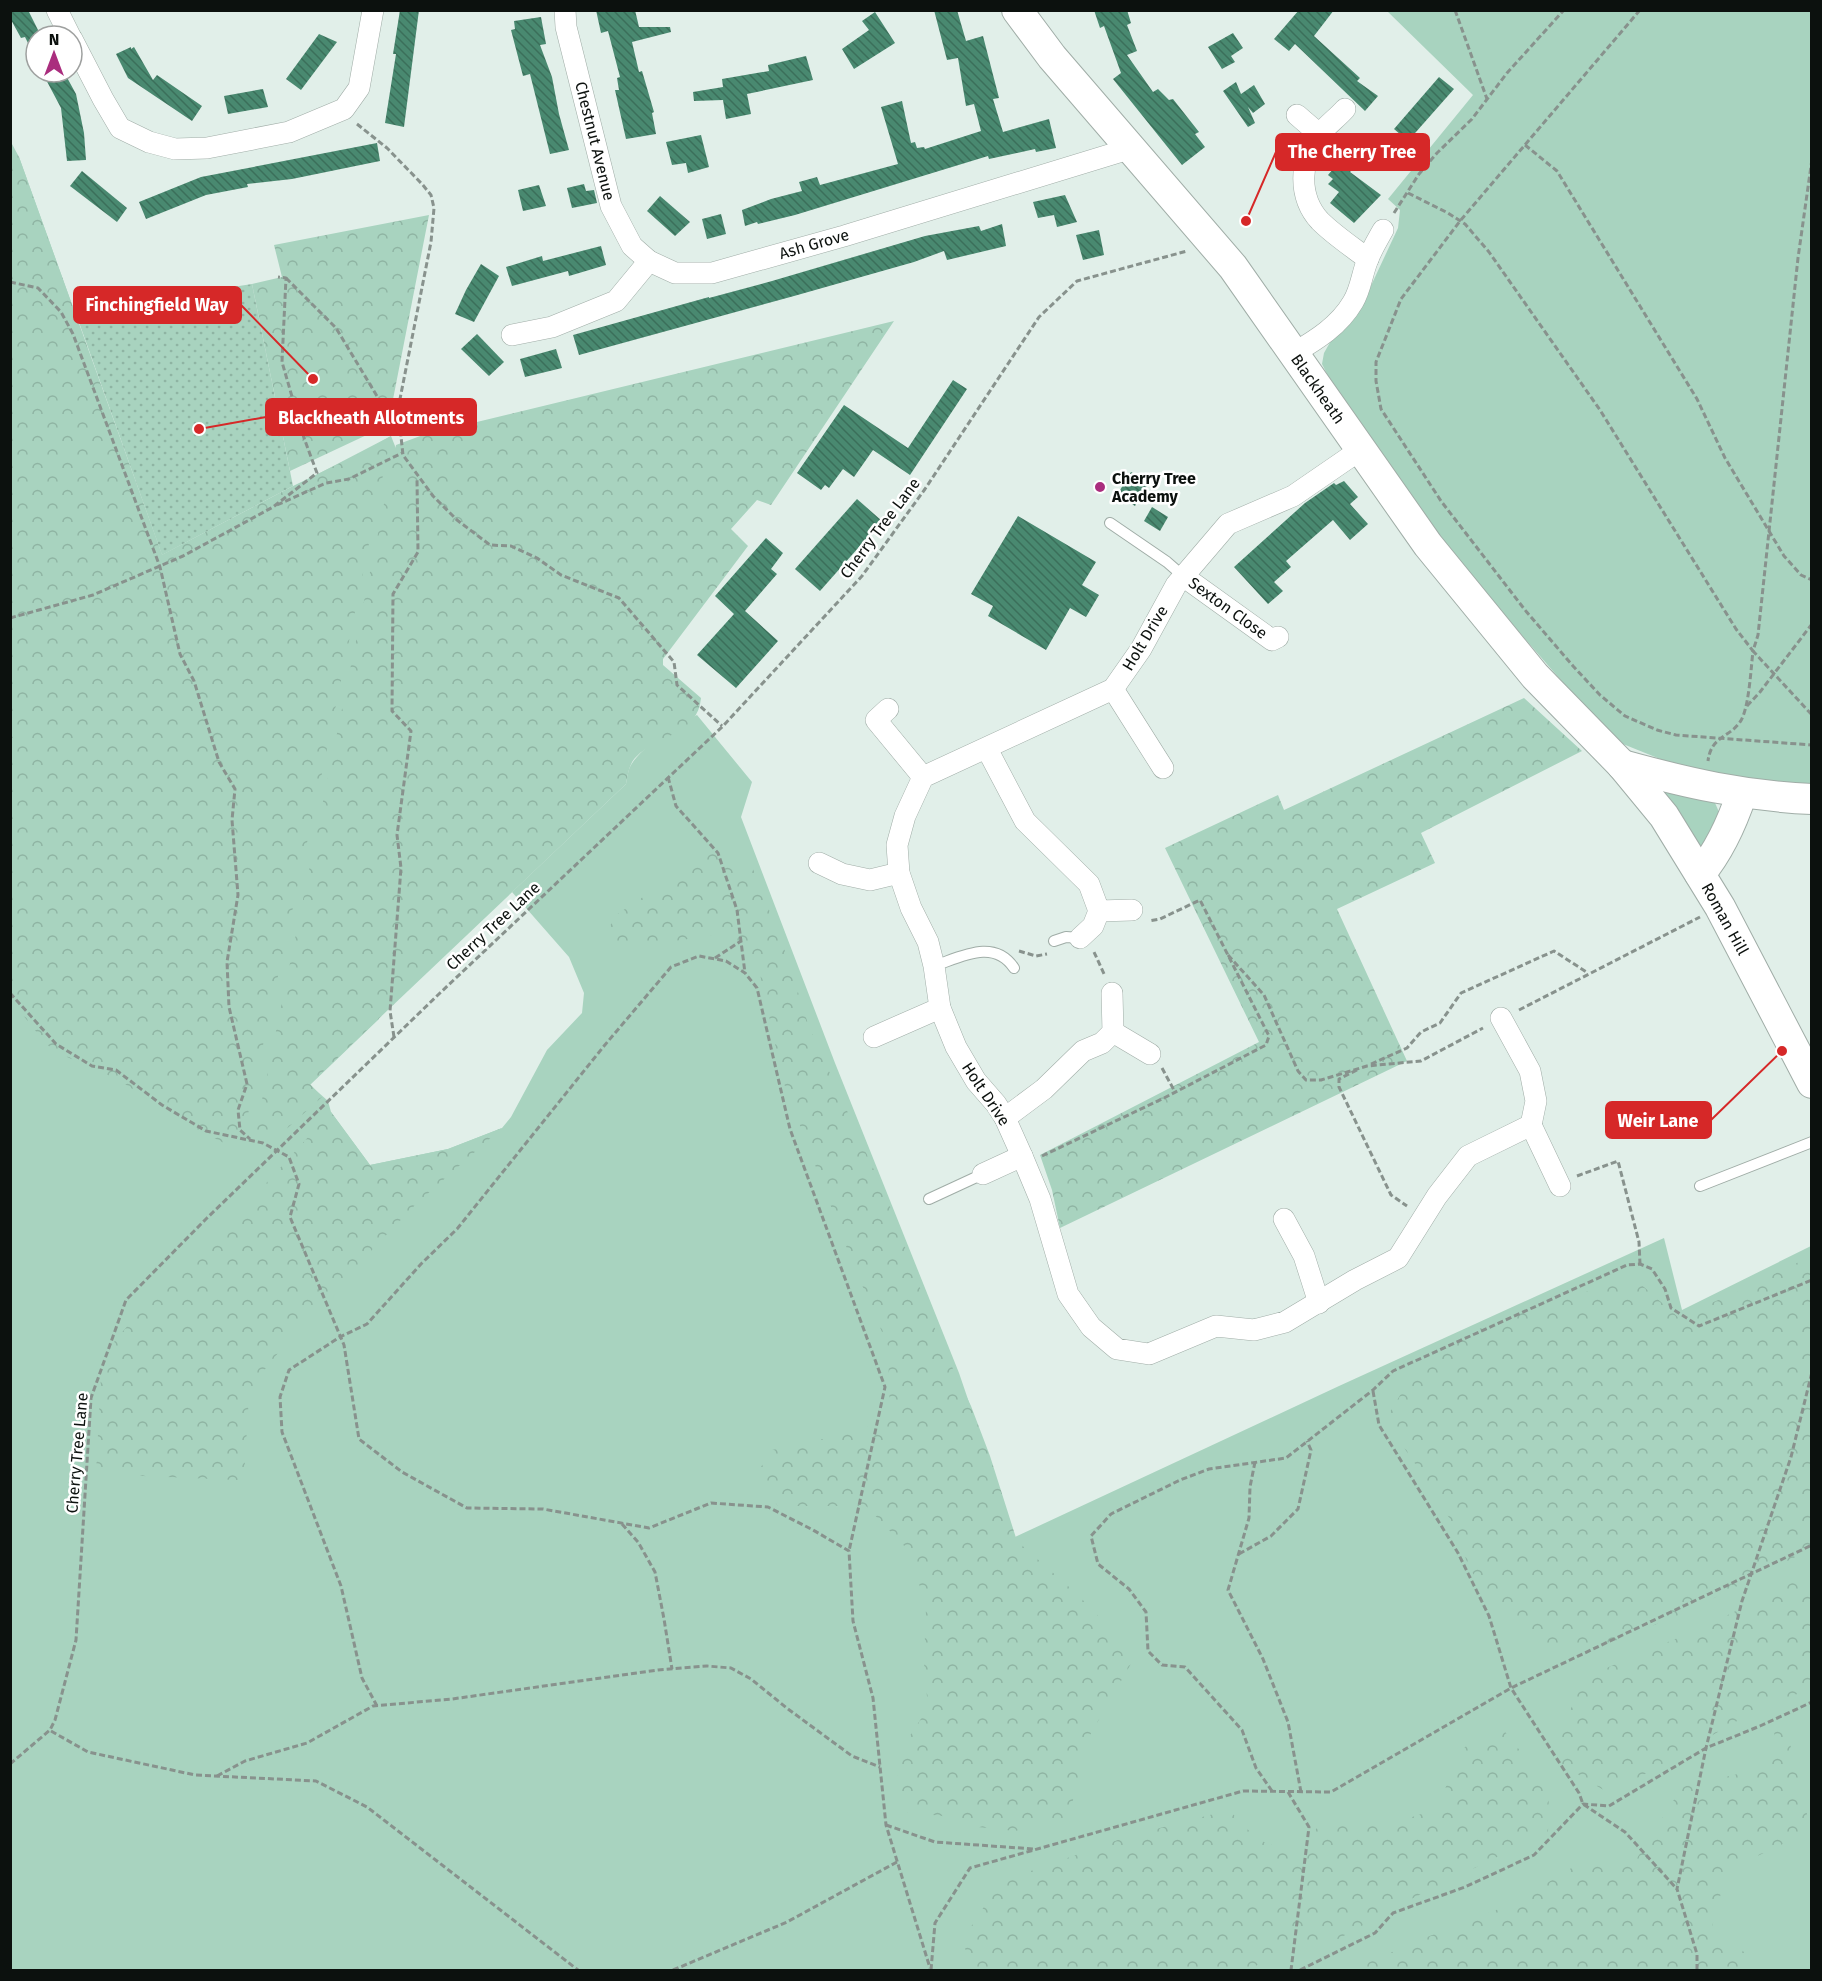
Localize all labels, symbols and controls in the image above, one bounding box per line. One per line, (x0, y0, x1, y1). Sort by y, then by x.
north arrow (24, 24, 84, 84)
text: N (49, 30, 59, 49)
street label: Chestnut Avenue (571, 80, 619, 202)
callout: The Cherry Tree (1276, 134, 1429, 170)
text: The Cherry Tree (1288, 141, 1416, 163)
street label: Ash Grove (777, 225, 851, 263)
callout: Finchingfield Way (74, 287, 241, 323)
text: Finchingfield Way (86, 294, 229, 316)
street label: Blackheath (1287, 351, 1349, 427)
callout: Blackheath Allotments (266, 399, 476, 435)
text: Blackheath Allotments (278, 407, 464, 429)
place label: Cherry Tree Academy (1111, 469, 1196, 506)
street label: Cherry Tree Lane (836, 474, 924, 582)
marker: Cherry Tree Academy (1093, 480, 1107, 494)
street label: Sexton Close (1185, 573, 1271, 643)
street label: Holt Drive (1118, 602, 1172, 674)
street label: Cherry Tree Lane (442, 878, 544, 974)
street label: Roman Hill (1697, 880, 1753, 959)
street label: Holt Drive (958, 1059, 1014, 1129)
callout: Weir Lane (1606, 1102, 1711, 1138)
text: Weir Lane (1618, 1110, 1698, 1132)
street label: Cherry Tree Lane (62, 1392, 92, 1514)

